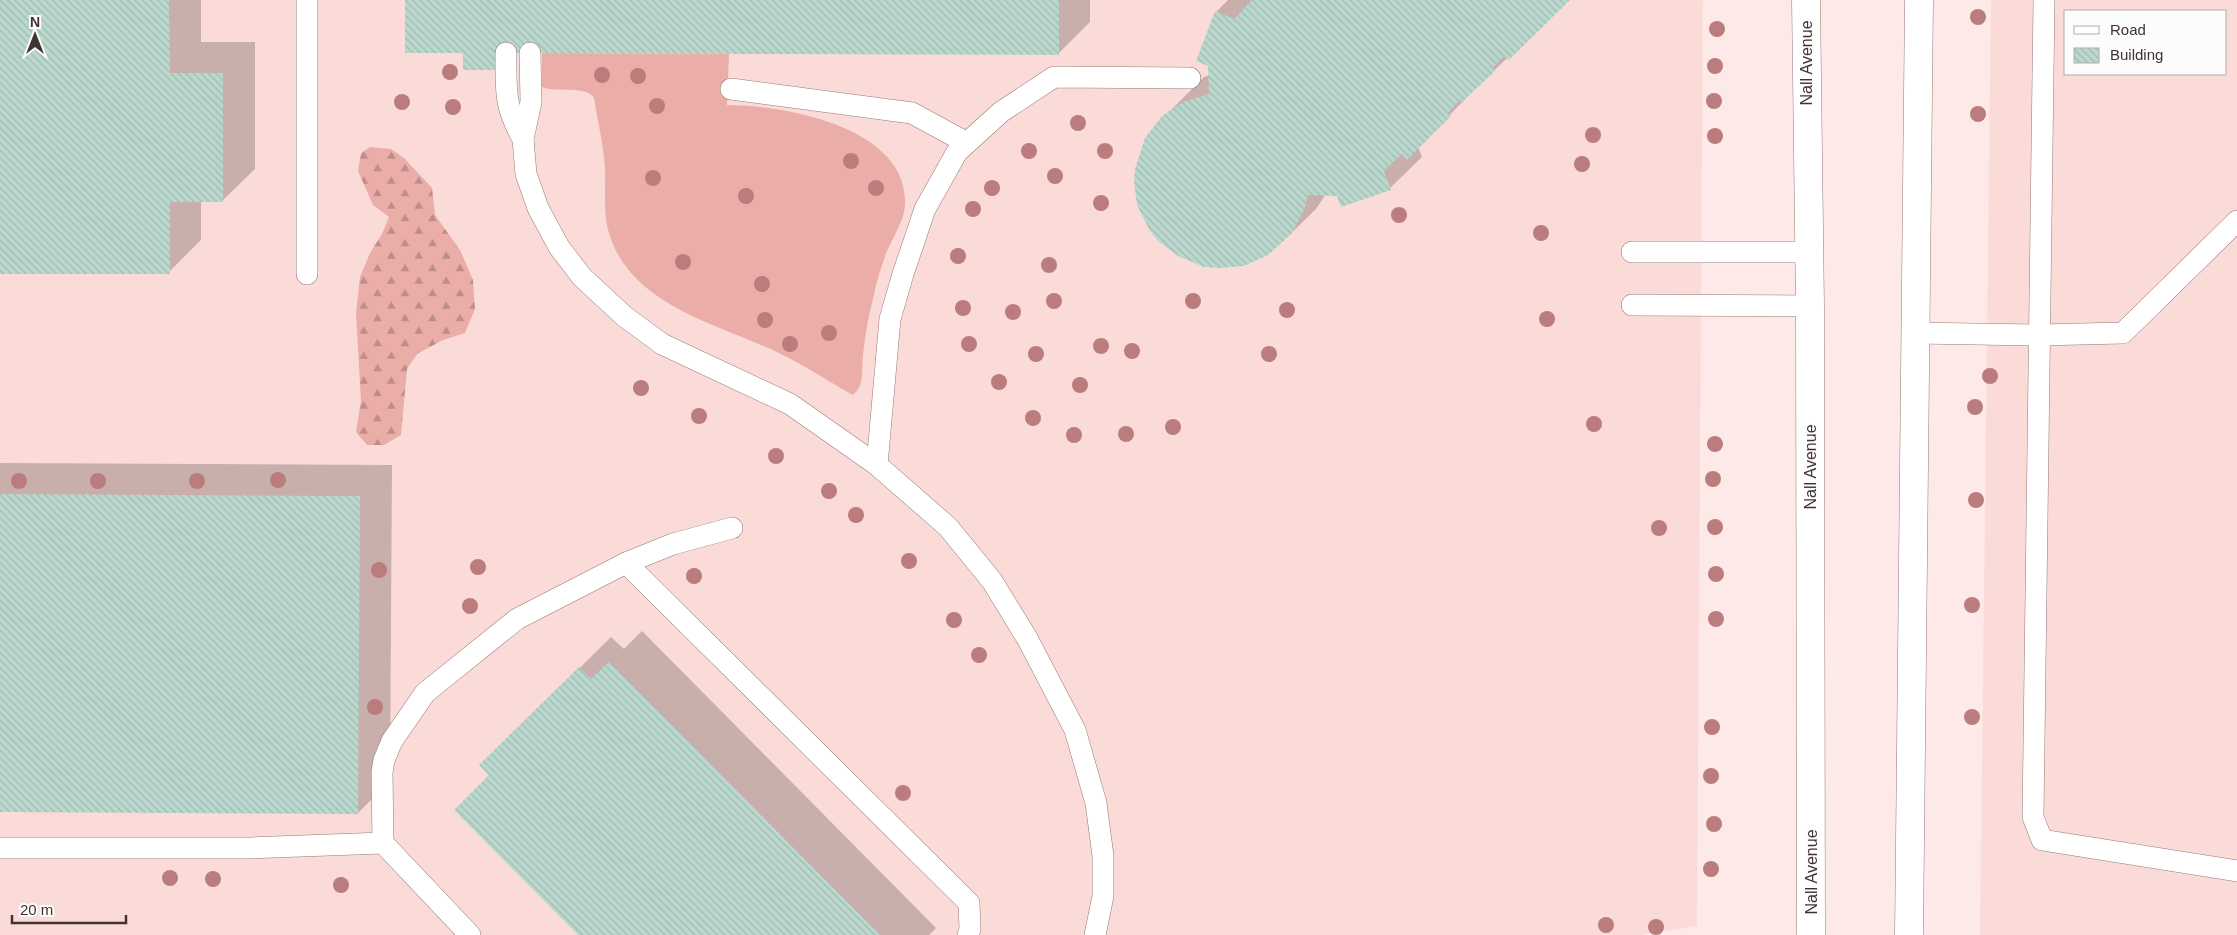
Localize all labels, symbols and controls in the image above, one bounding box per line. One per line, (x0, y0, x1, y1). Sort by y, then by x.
north arrow (10, 10, 60, 60)
legend (2064, 10, 2227, 75)
text: N (30, 14, 40, 30)
street label: Nall Avenue (1798, 20, 1815, 106)
text: Road (2110, 21, 2146, 38)
text: Building (2110, 46, 2163, 63)
street label: Nall Avenue (1802, 424, 1819, 510)
street label: Nall Avenue (1803, 829, 1820, 915)
scale bar (12, 892, 126, 924)
text: 20 m (20, 901, 53, 918)

